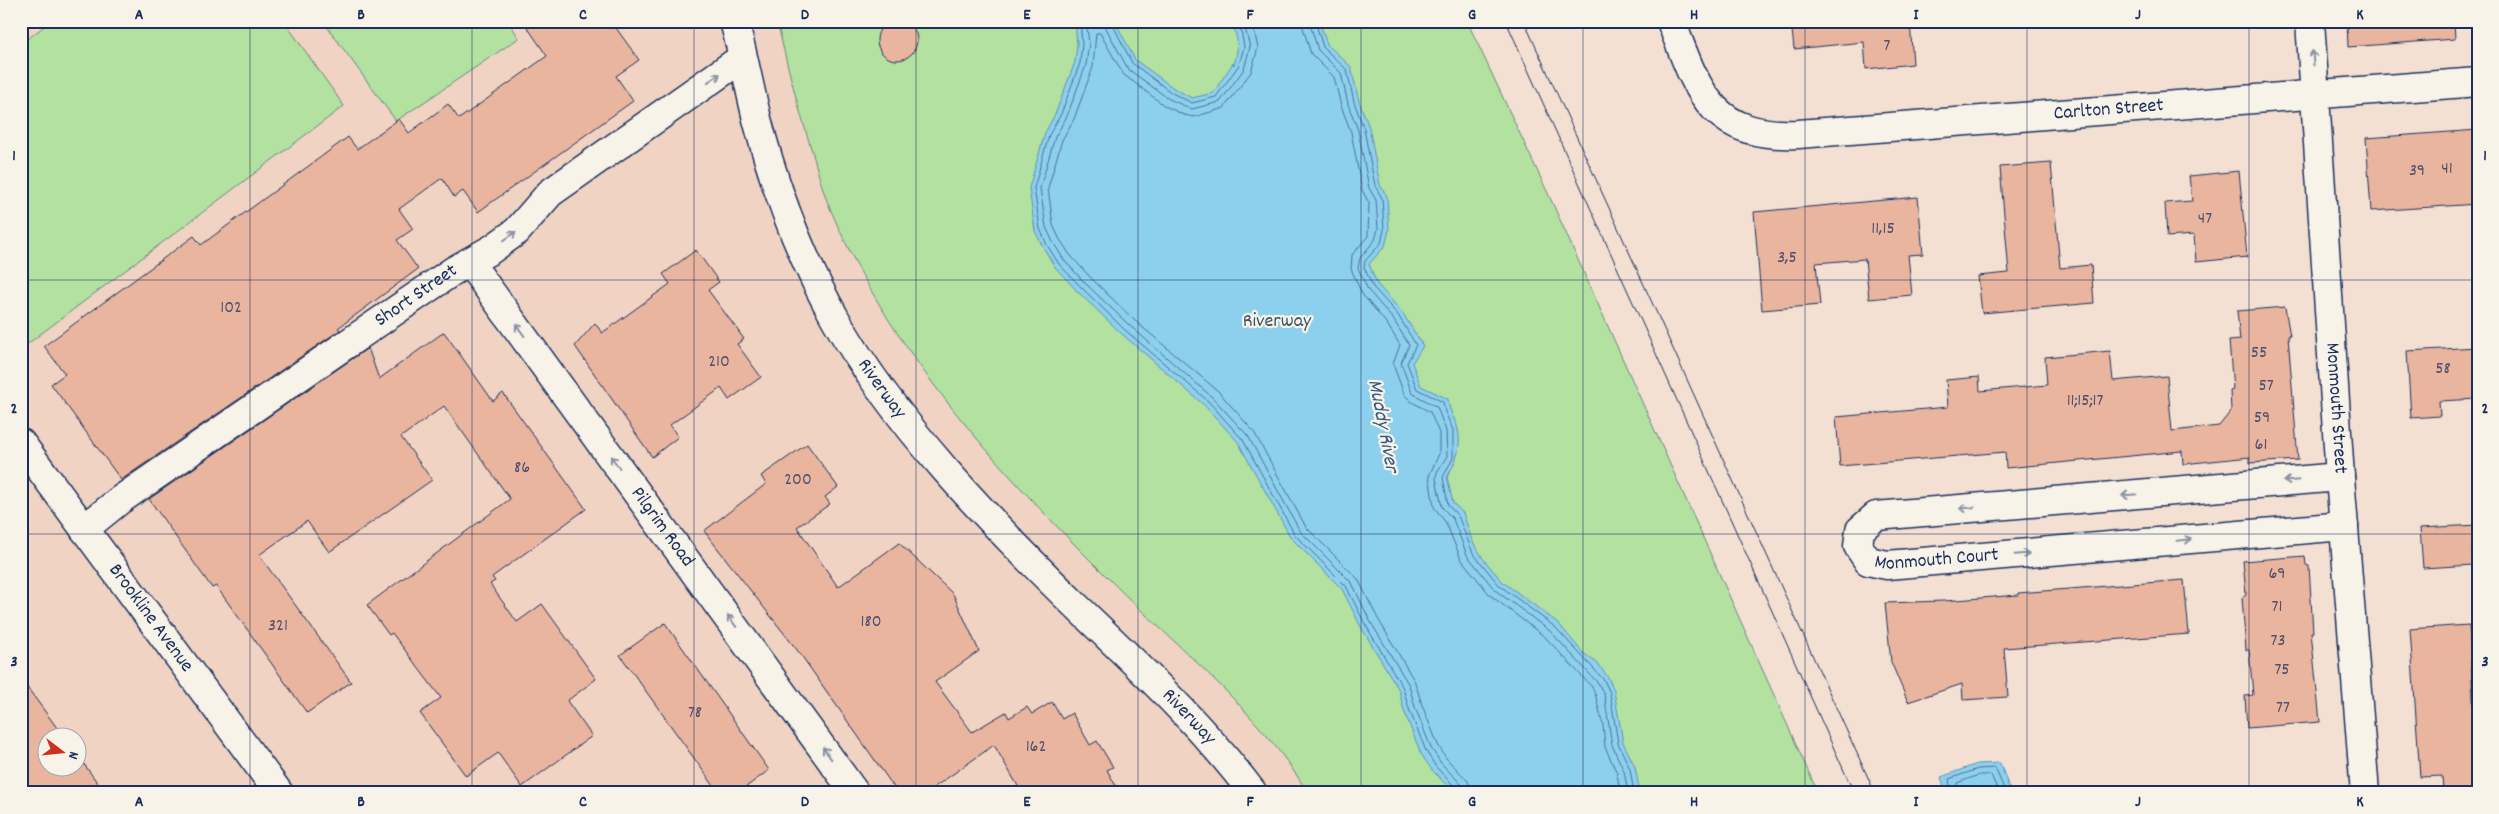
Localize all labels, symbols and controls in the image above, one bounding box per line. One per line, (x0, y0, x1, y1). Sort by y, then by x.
text: A (135, 4, 144, 27)
text: B (357, 4, 365, 27)
text: C (579, 4, 587, 27)
text: D (801, 4, 810, 27)
text: E (1023, 4, 1031, 27)
text: F (1246, 4, 1254, 27)
text: G (1468, 4, 1476, 27)
text: H (1690, 4, 1698, 27)
text: I (1914, 4, 1920, 27)
text: J (2135, 4, 2141, 27)
text: K (2356, 4, 2364, 27)
house number: 7 (1884, 34, 1891, 59)
one-way arrow (2308, 50, 2317, 66)
one-way arrow (707, 72, 721, 83)
street label: Carlton Street (2053, 92, 2165, 128)
text: 1 (12, 145, 16, 168)
text: 1 (2483, 145, 2487, 168)
house number: 41 (2441, 157, 2453, 182)
house number: 39 (2409, 159, 2425, 184)
house number: 47 (2198, 207, 2212, 232)
house number: 11,15 (1871, 217, 1895, 242)
one-way arrow (503, 231, 517, 241)
house number: 3,5 (1777, 246, 1797, 271)
street label: Short Street (369, 258, 464, 335)
house number: 102 (220, 296, 242, 321)
park label: Riverway (1243, 308, 1312, 336)
one-way arrow (515, 323, 525, 337)
house number: 55 (2251, 341, 2267, 366)
street label: Monmouth Street (2317, 342, 2354, 474)
house number: 210 (708, 350, 730, 375)
street label: Riverway (850, 354, 913, 426)
house number: 58 (2435, 357, 2451, 382)
house number: 57 (2258, 374, 2274, 399)
water label: Muddy River (1358, 377, 1406, 477)
house number: 11;15;17 (2067, 389, 2103, 414)
text: 2 (11, 398, 18, 421)
text: 2 (2482, 398, 2489, 421)
house number: 59 (2254, 406, 2270, 431)
house number: 61 (2255, 433, 2267, 458)
one-way arrow (610, 455, 620, 469)
house number: 86 (514, 456, 530, 481)
house number: 200 (784, 468, 812, 493)
one-way arrow (2283, 477, 2299, 486)
street label: Pilgrim Road (623, 481, 701, 573)
one-way arrow (2121, 490, 2137, 500)
one-way arrow (1959, 504, 1975, 513)
one-way arrow (2176, 535, 2192, 545)
street label: Monmouth Court (1872, 542, 2000, 579)
one-way arrow (2014, 549, 2030, 558)
street label: Brookline Avenue (101, 558, 200, 679)
house number: 69 (2268, 562, 2286, 587)
house number: 71 (2272, 595, 2282, 620)
house number: 180 (861, 610, 881, 635)
house number: 321 (268, 614, 288, 639)
one-way arrow (727, 614, 737, 628)
house number: 73 (2271, 629, 2285, 654)
text: 3 (10, 651, 18, 674)
text: 3 (2481, 651, 2489, 674)
house number: 75 (2274, 658, 2290, 683)
street label: Riverway (1155, 683, 1223, 752)
house number: 77 (2276, 696, 2290, 721)
house number: 78 (688, 701, 702, 726)
north arrow (38, 726, 88, 776)
house number: 162 (1026, 735, 1046, 760)
one-way arrow (822, 746, 832, 760)
text: N (62, 749, 83, 761)
text: A (135, 791, 144, 814)
text: B (357, 791, 365, 814)
text: C (579, 791, 587, 814)
text: D (801, 791, 810, 814)
text: E (1023, 791, 1031, 814)
text: F (1246, 791, 1254, 814)
text: G (1468, 791, 1476, 814)
text: H (1690, 791, 1698, 814)
text: I (1914, 791, 1920, 814)
text: J (2135, 791, 2141, 814)
text: K (2356, 791, 2364, 814)

